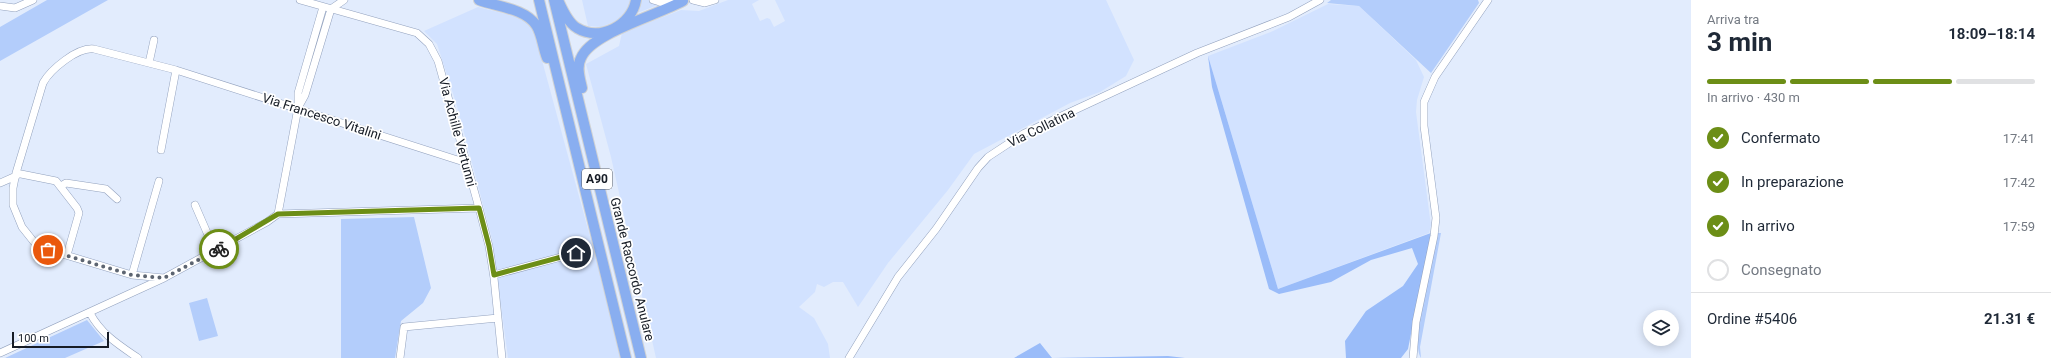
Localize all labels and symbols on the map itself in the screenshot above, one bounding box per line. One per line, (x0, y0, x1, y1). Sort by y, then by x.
street label: Via Achille Vertunni (436, 76, 479, 188)
street label: Via Francesco Vitalini (260, 90, 383, 143)
street label: Via Collatina (1005, 105, 1077, 150)
road number: A90 (582, 169, 612, 189)
street label: Grande Raccordo Anulare (607, 196, 658, 342)
courier (199, 229, 239, 269)
pin (31, 233, 65, 267)
pin (559, 236, 593, 270)
scale bar (12, 330, 109, 349)

